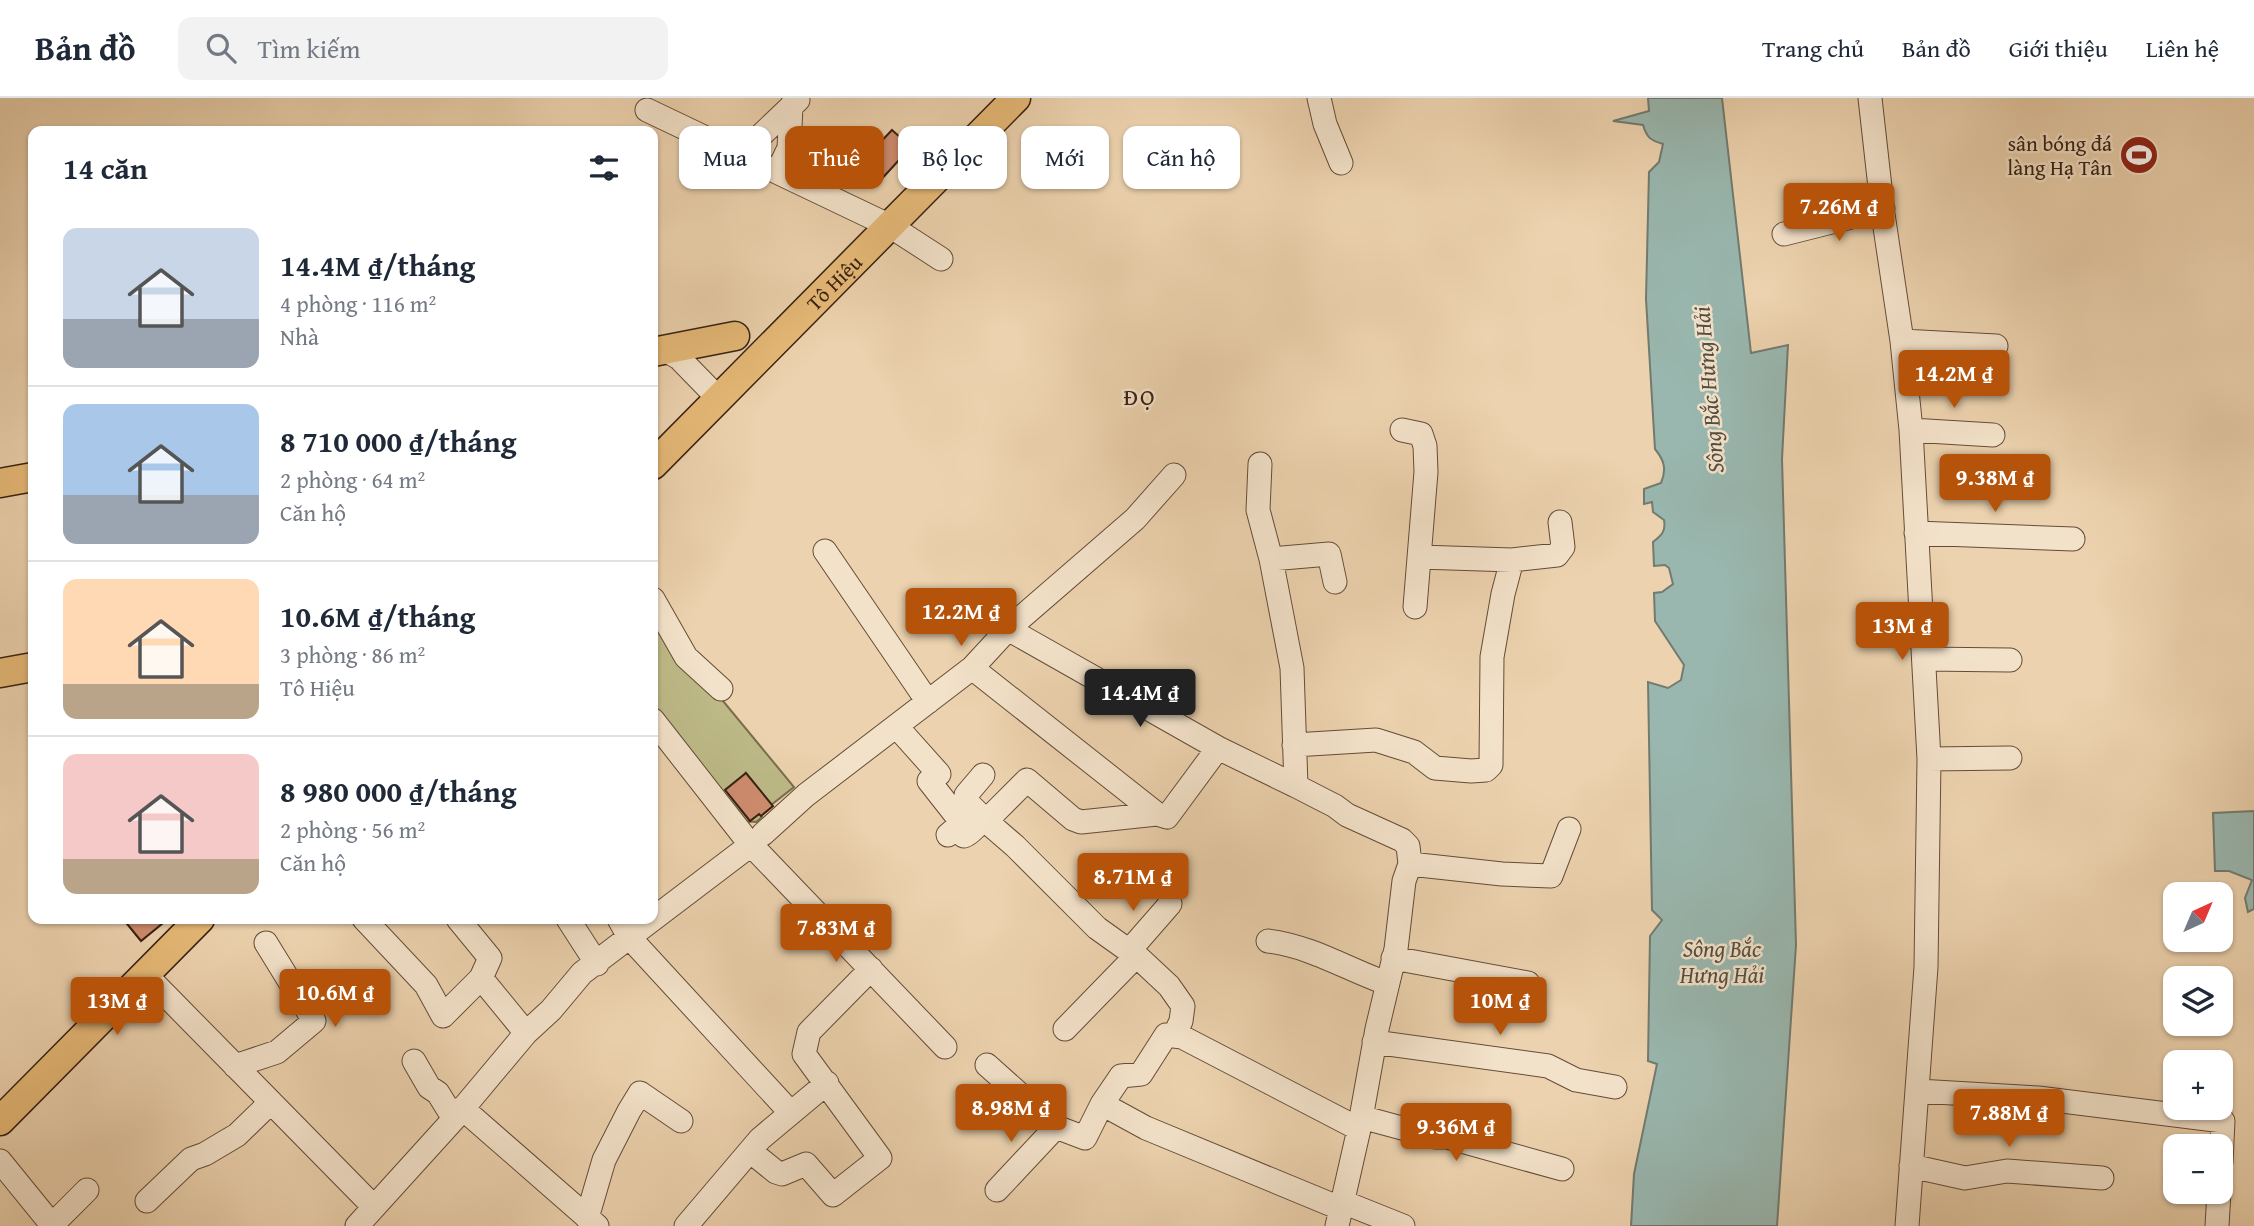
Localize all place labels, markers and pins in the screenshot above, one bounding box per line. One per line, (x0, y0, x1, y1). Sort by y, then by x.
place label: sân bóng đá làng Hạ Tân (2007, 128, 2112, 183)
sports icon: sân bóng đá làng Hạ Tân (2118, 134, 2160, 176)
pin: 7.26M ₫ (1774, 184, 1904, 243)
pin: 14.2M ₫ (1889, 350, 2019, 410)
pin: 9.38M ₫ (1930, 454, 2060, 514)
pin: 12.2M ₫ (896, 588, 1026, 648)
pin: 13M ₫ (1853, 602, 1951, 662)
pin: 14.4M ₫ (1075, 670, 1205, 729)
pin: 8.71M ₫ (1068, 854, 1198, 913)
pin: 7.83M ₫ (771, 904, 901, 964)
pin: 10.6M ₫ (270, 970, 400, 1029)
pin: 13M ₫ (68, 978, 166, 1037)
pin: 10M ₫ (1451, 978, 1549, 1037)
pin: 8.98M ₫ (946, 1084, 1076, 1144)
pin: 7.88M ₫ (1944, 1090, 2074, 1149)
pin: 9.36M ₫ (1391, 1104, 1521, 1163)

